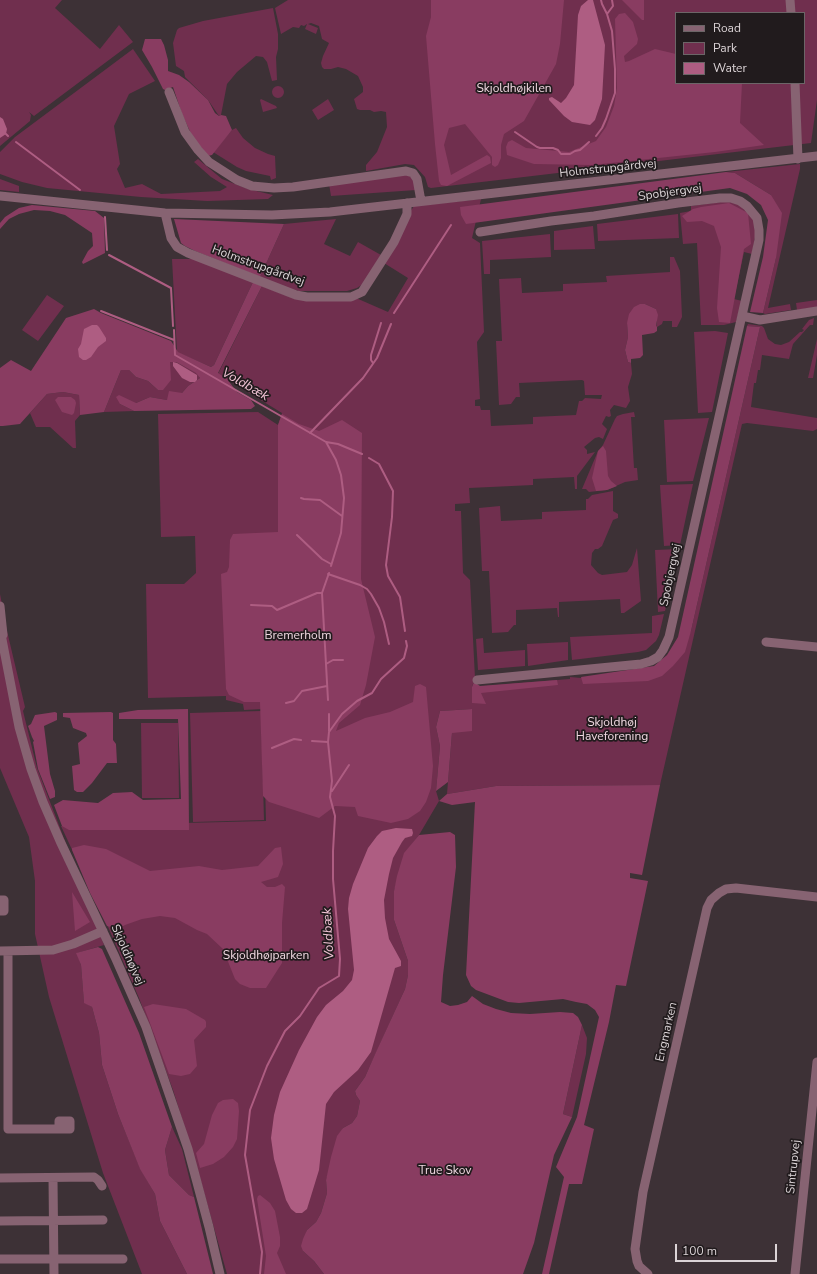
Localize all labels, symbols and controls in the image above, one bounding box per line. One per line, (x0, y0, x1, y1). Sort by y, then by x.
legend (675, 12, 805, 84)
text: Road (713, 20, 741, 36)
text: Park (713, 40, 737, 56)
text: Water (713, 60, 747, 76)
park label: Skjoldhøjkilen (476, 82, 552, 96)
street label: Holmstrupgårdvej (559, 157, 657, 181)
street label: Spobjergvej (637, 181, 703, 205)
street label: Holmstrupgårdvej (210, 243, 306, 289)
water label: Voldbæk (219, 365, 271, 405)
street label: Spobjergvej (657, 542, 685, 608)
park label: Bremerholm (265, 629, 331, 643)
park label: Skjoldhøj Haveforening (576, 716, 648, 744)
water label: Voldbæk (320, 908, 338, 960)
street label: Skjoldhøjvej (107, 922, 147, 988)
park label: Skjoldhøjparken (223, 949, 309, 963)
street label: Engmarken (653, 1001, 681, 1063)
street label: Sintrupvej (784, 1139, 804, 1195)
park label: True Skov (419, 1164, 471, 1178)
scale bar (677, 1236, 779, 1262)
text: 100 m (682, 1243, 717, 1259)

